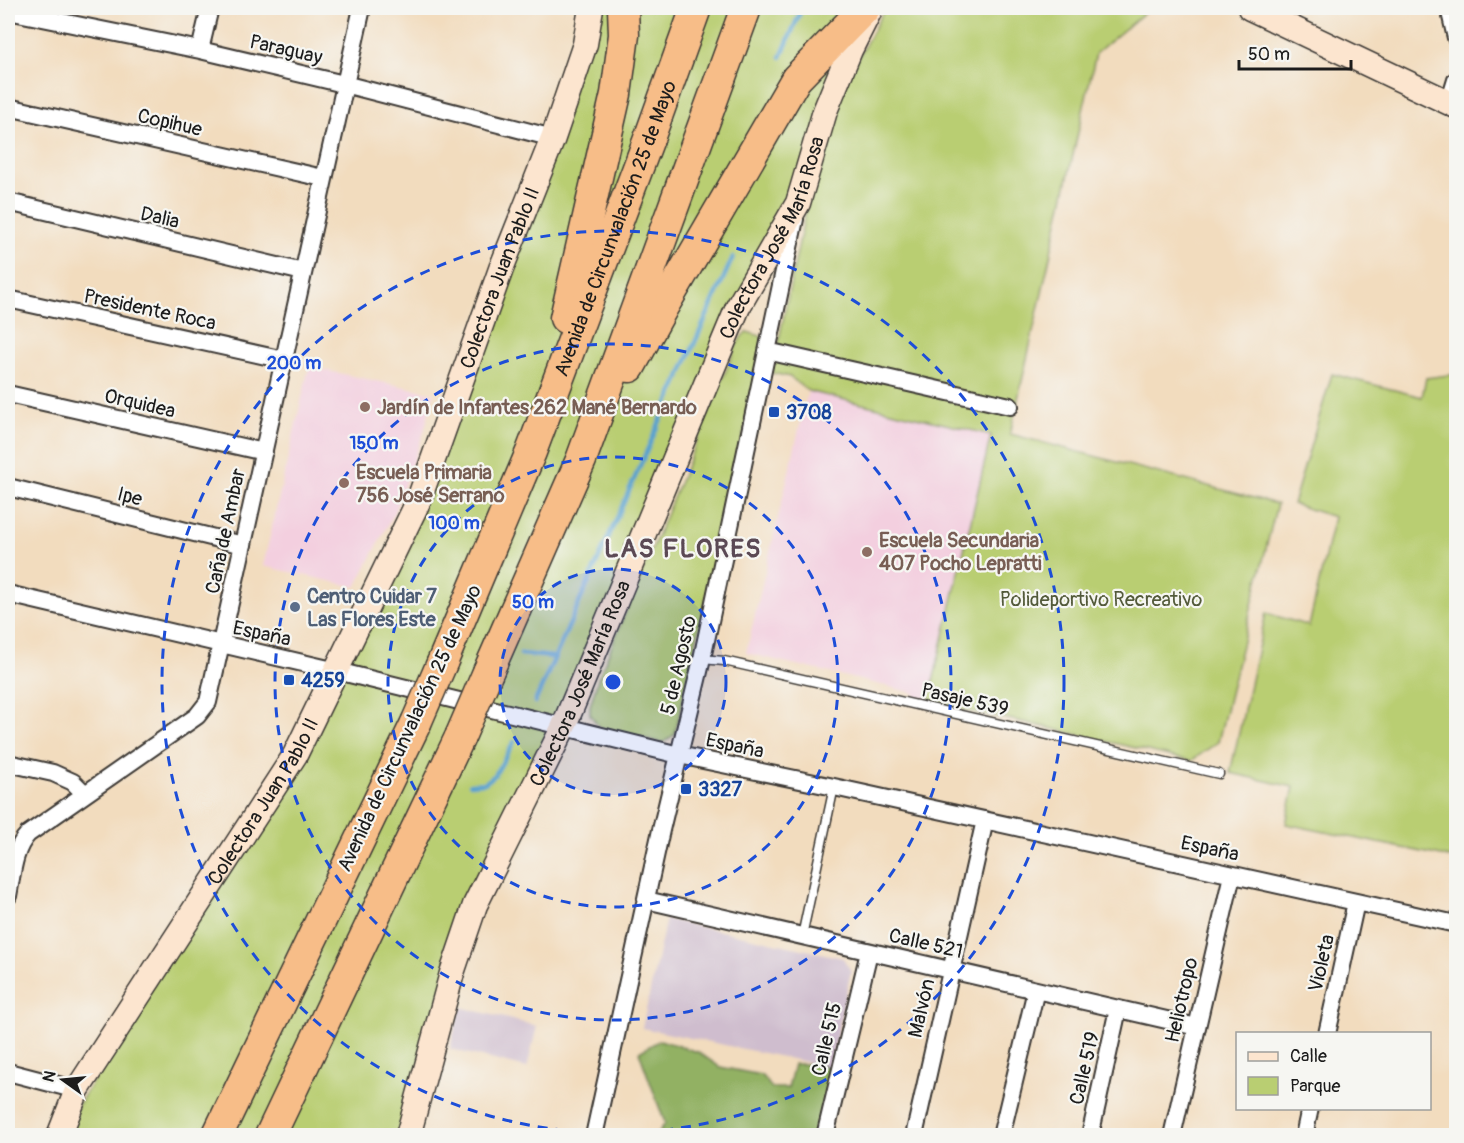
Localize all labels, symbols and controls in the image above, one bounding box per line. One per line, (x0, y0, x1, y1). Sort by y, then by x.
street label: Paraguay (247, 29, 325, 70)
scale bar (1239, 33, 1352, 71)
text: 50 m (1248, 43, 1290, 66)
street label: Avenida de Circunvalación 25 de Mayo (549, 77, 682, 380)
street label: Copihue (135, 103, 205, 142)
street label: Colectora José María Rosa (714, 133, 830, 343)
street label: Colectora Juan Pablo II (455, 183, 545, 372)
street label: Dalia (138, 201, 182, 234)
street label: Presidente Roca (82, 283, 218, 336)
text: 200 m (267, 352, 321, 375)
street label: Orquidea (102, 383, 178, 424)
place label: Jardín de Infantes 262 Mané Bernardo (377, 395, 697, 420)
marker: Jardín de Infantes 262 Mané Bernardo (358, 400, 372, 414)
place label: 3708 (786, 400, 831, 425)
marker: 3708 (767, 405, 781, 419)
text: 150 m (350, 432, 399, 455)
place label: Escuela Primaria 756 José Serrano (356, 460, 505, 508)
street label: Caña de Ambar (200, 466, 251, 596)
marker: Escuela Primaria 756 José Serrano (337, 476, 351, 490)
street label: Ipe (115, 481, 145, 512)
text: 100 m (428, 512, 480, 535)
place label: Escuela Secundaria 407 Pocho Lepratti (879, 528, 1042, 576)
district label: LAS FLORES (604, 533, 762, 565)
marker: Escuela Secundaria 407 Pocho Lepratti (860, 545, 874, 559)
street label: Colectora José María Rosa (524, 577, 636, 791)
street label: Avenida de Circunvalación 25 de Mayo (332, 581, 487, 876)
place label: Centro Cuidar 7 Las Flores Este (307, 584, 437, 632)
park label: Polideportivo Recreativo (1000, 587, 1202, 612)
text: 50 m (512, 591, 554, 614)
marker: Centro Cuidar 7 Las Flores Este (288, 600, 302, 614)
street label: 5 de Agosto (655, 613, 702, 717)
street label: España (230, 615, 293, 652)
place label: 4259 (301, 668, 345, 693)
centre of rings (603, 672, 623, 692)
marker: 4259 (282, 673, 296, 687)
street label: Pasaje 539 (919, 677, 1011, 722)
street label: Colectora Juan Pablo II (202, 714, 324, 890)
street label: España (703, 727, 766, 764)
place label: 3327 (698, 777, 743, 802)
marker: 3327 (679, 782, 693, 796)
street label: España (1178, 830, 1241, 867)
street label: Calle 521 (886, 923, 965, 964)
street label: Violeta (1303, 932, 1340, 994)
street label: Heliotropo (1160, 955, 1203, 1045)
street label: Malvón (903, 976, 940, 1040)
street label: Calle 515 (806, 1000, 847, 1078)
street label: Calle 519 (1064, 1029, 1105, 1107)
legend (1236, 1032, 1431, 1110)
text: Calle (1290, 1045, 1327, 1068)
north arrow (33, 1050, 93, 1110)
text: N (38, 1068, 61, 1084)
text: Parque (1290, 1075, 1340, 1098)

